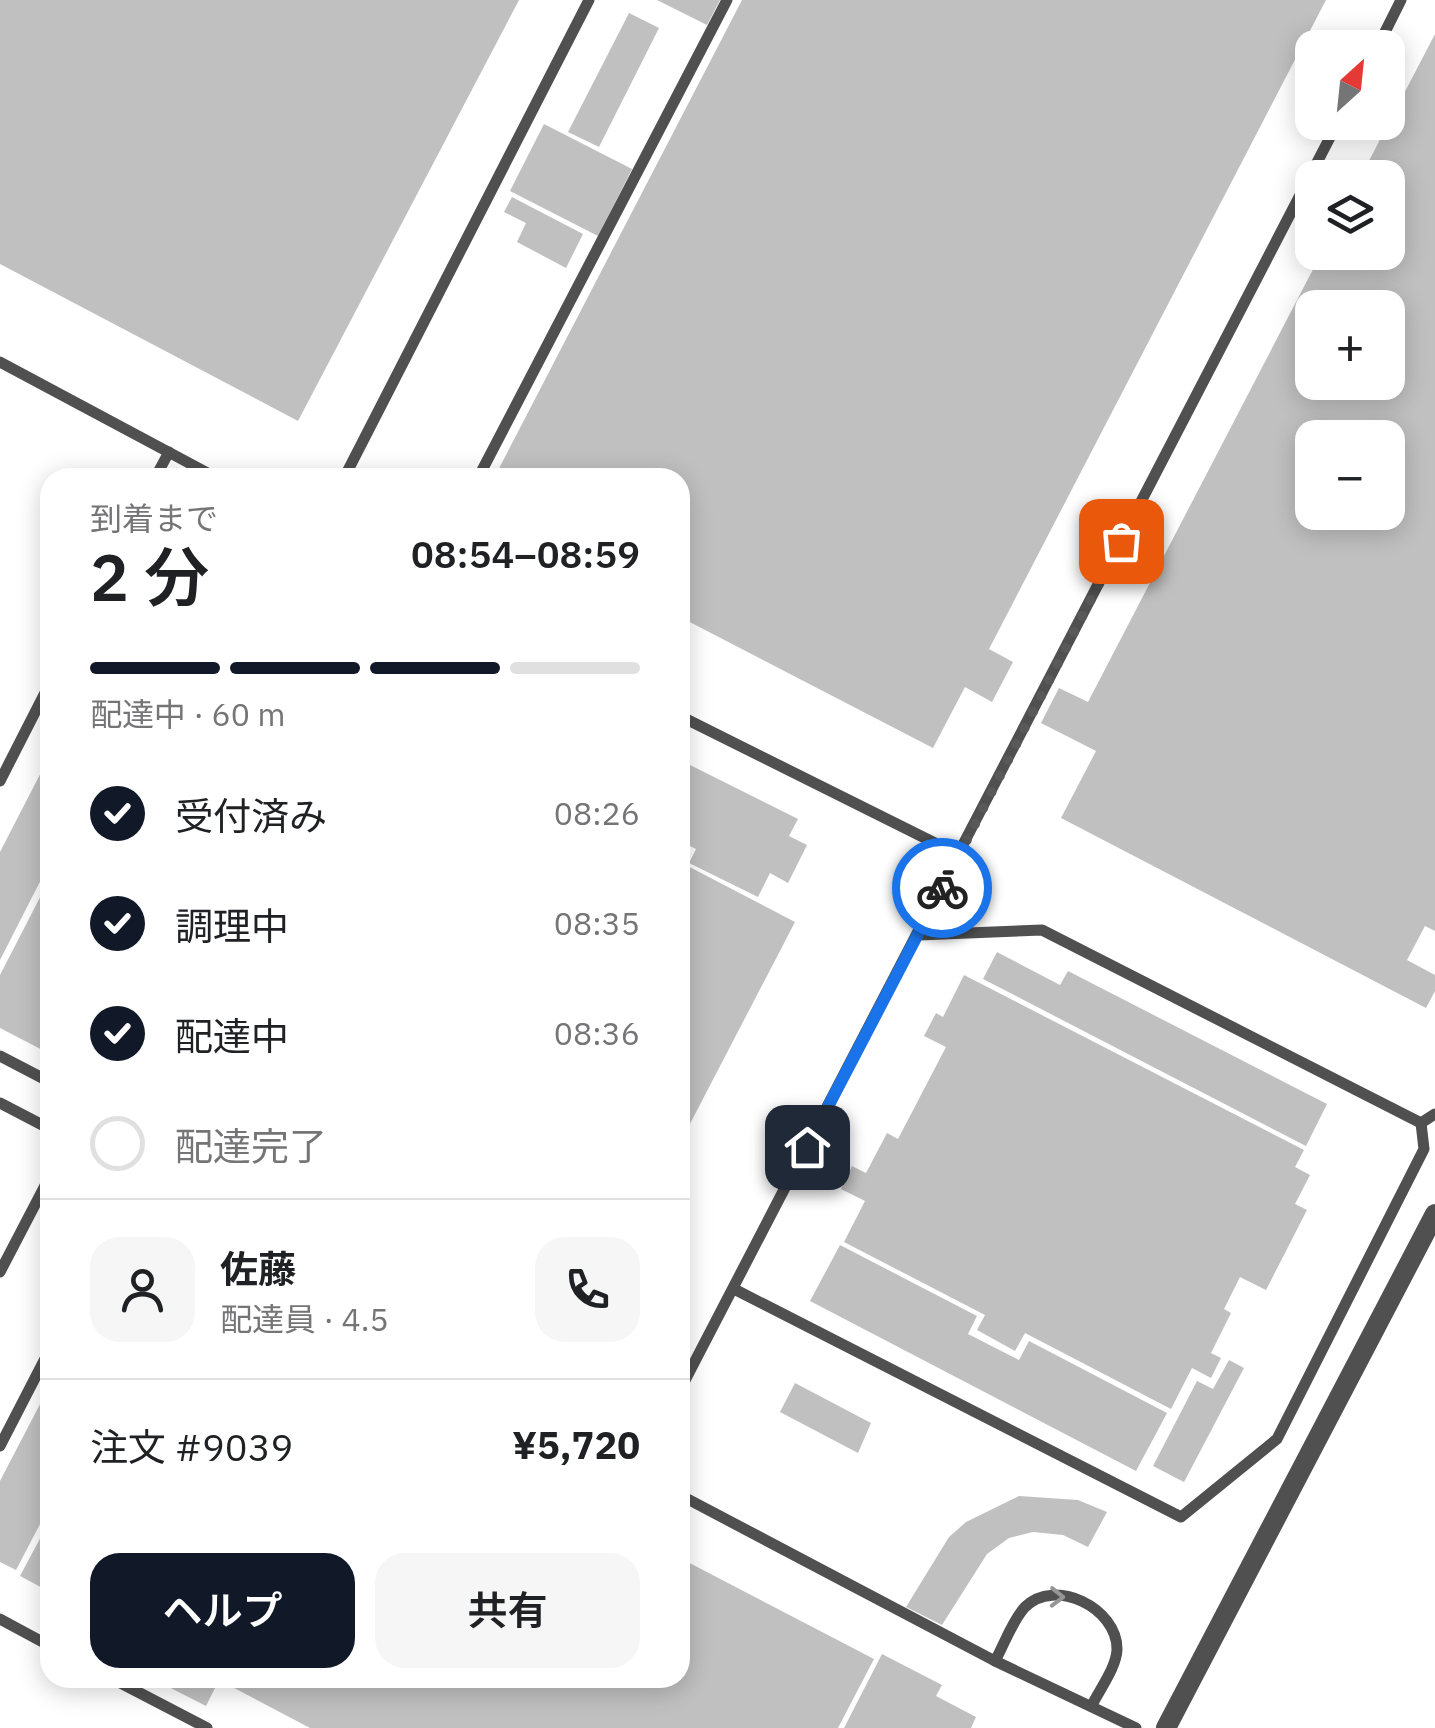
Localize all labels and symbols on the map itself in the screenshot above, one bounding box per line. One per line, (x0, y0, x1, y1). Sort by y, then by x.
north arrow (1295, 30, 1405, 140)
pin (1079, 499, 1164, 584)
courier (892, 838, 992, 938)
pin (765, 1105, 850, 1190)
one-way arrow (1050, 1586, 1065, 1608)

